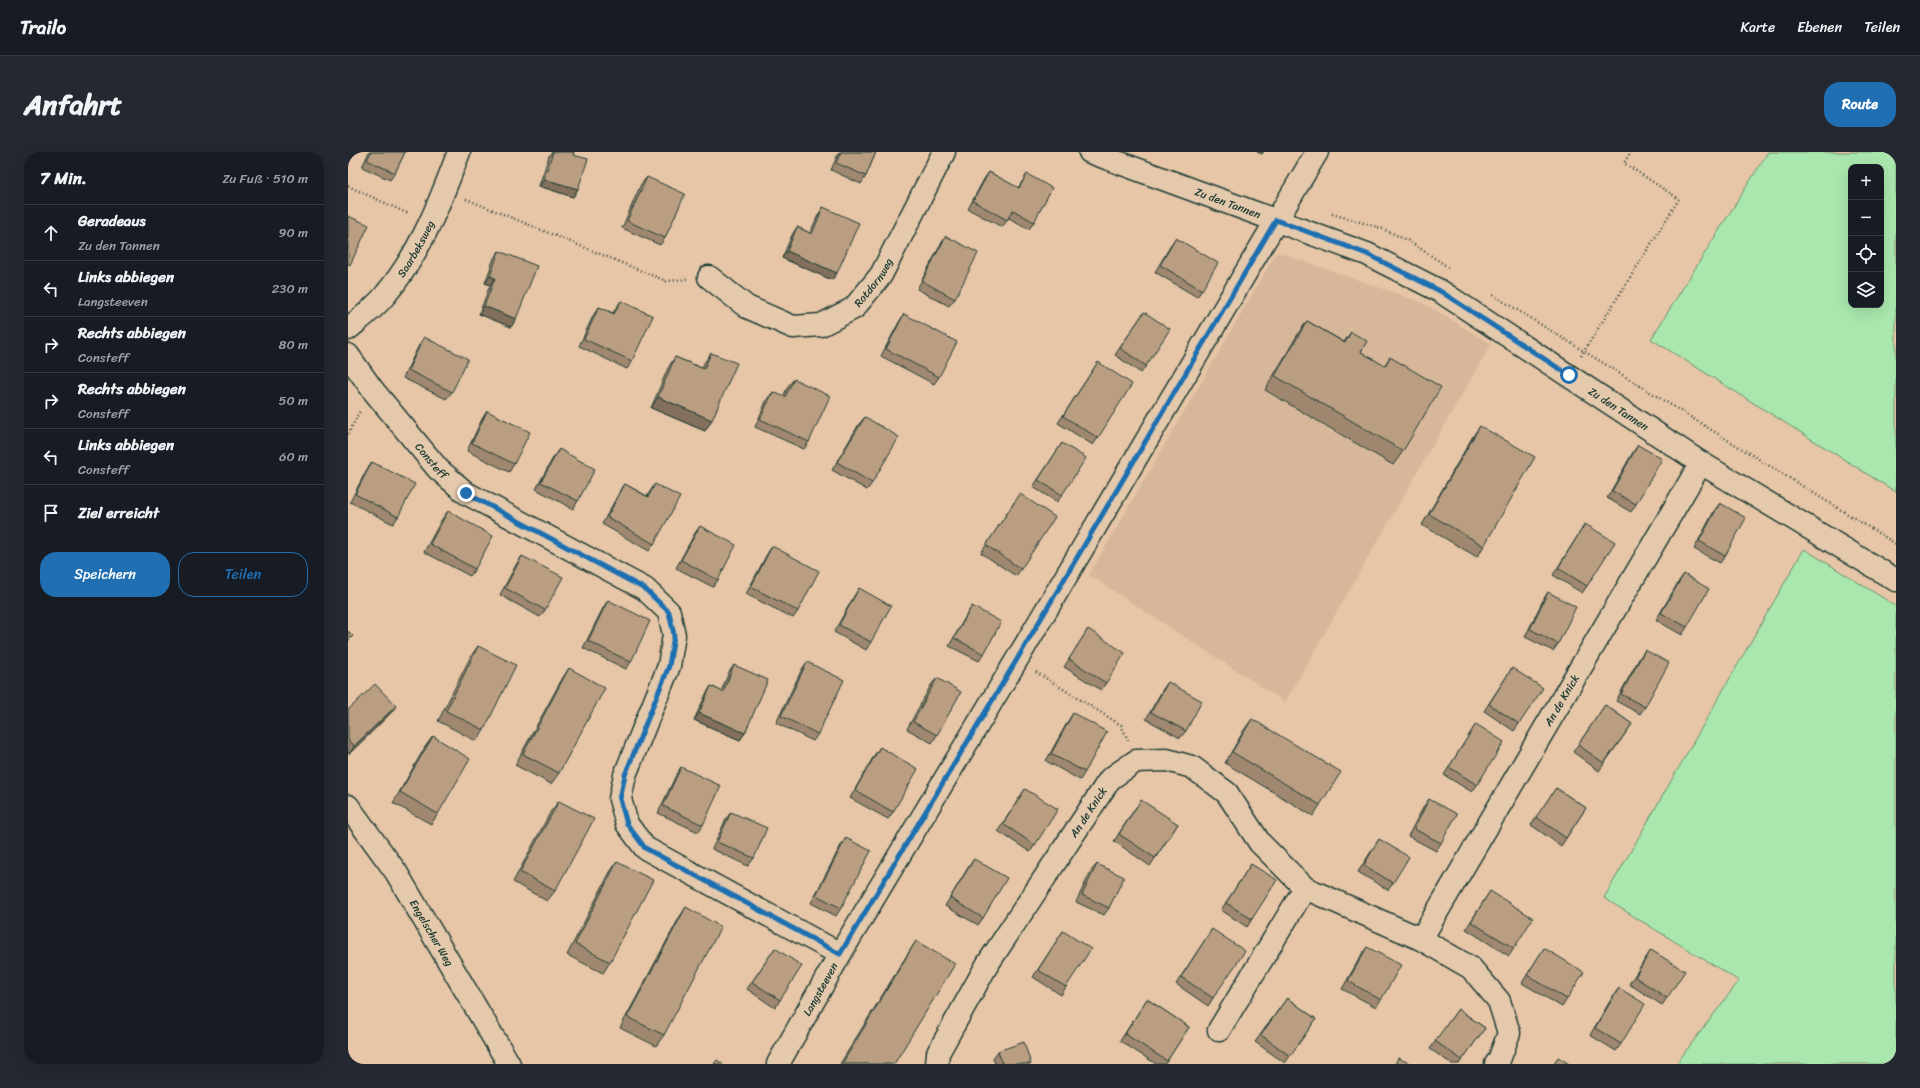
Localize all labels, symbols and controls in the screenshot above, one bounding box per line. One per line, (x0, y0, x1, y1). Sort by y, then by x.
text: Trailo (20, 11, 66, 44)
text: Karte (1741, 15, 1775, 40)
text: Ebenen (1797, 15, 1842, 40)
text: Teilen (1864, 15, 1900, 40)
text: Anfahrt (24, 80, 122, 129)
button: Route (1824, 82, 1896, 127)
text: 7 Min. (40, 163, 87, 193)
map controls (1848, 164, 1884, 308)
button: + (1848, 164, 1884, 200)
text: Zu Fuß · 510 m (222, 167, 308, 190)
street label: Zu den Tannen (1192, 182, 1264, 224)
button: − (1848, 200, 1884, 236)
text: Geradeaus (78, 208, 146, 234)
street label: Saarbeksweg (392, 217, 440, 281)
text: 90 m (278, 221, 308, 244)
icon: ahead (40, 222, 62, 244)
text: Zu den Tannen (78, 234, 160, 257)
button: locate (1848, 236, 1884, 272)
street label: Rotdornweg (849, 254, 898, 311)
text: Links abbiegen (78, 264, 174, 290)
button: layers (1848, 272, 1884, 308)
text: 230 m (272, 277, 308, 300)
icon: left (40, 278, 62, 300)
text: Langsteeven (78, 290, 148, 313)
text: Rechts abbiegen (78, 320, 186, 346)
text: 80 m (279, 333, 308, 356)
icon: right (40, 334, 62, 356)
text: Consteff (78, 346, 129, 369)
route start (1560, 366, 1578, 384)
text: Rechts abbiegen (78, 376, 186, 402)
street label: Zu den Tannen (1585, 382, 1653, 436)
text: 50 m (278, 389, 308, 412)
icon: right (40, 390, 62, 412)
text: Consteff (78, 402, 129, 425)
text: Links abbiegen (78, 432, 174, 458)
street label: Consteff (410, 438, 454, 485)
text: 60 m (279, 445, 308, 468)
icon: left (40, 446, 62, 468)
text: Consteff (78, 458, 129, 481)
route end (457, 484, 475, 502)
text: Ziel erreicht (78, 500, 159, 526)
icon: arrive (40, 502, 62, 524)
button: Speichern (40, 552, 170, 597)
button: Teilen (178, 552, 308, 597)
street label: An de Knick (1538, 671, 1584, 731)
street label: An de Knick (1064, 783, 1112, 842)
street label: Engelscher Weg (404, 895, 459, 970)
street label: Langsteeven (797, 959, 843, 1020)

